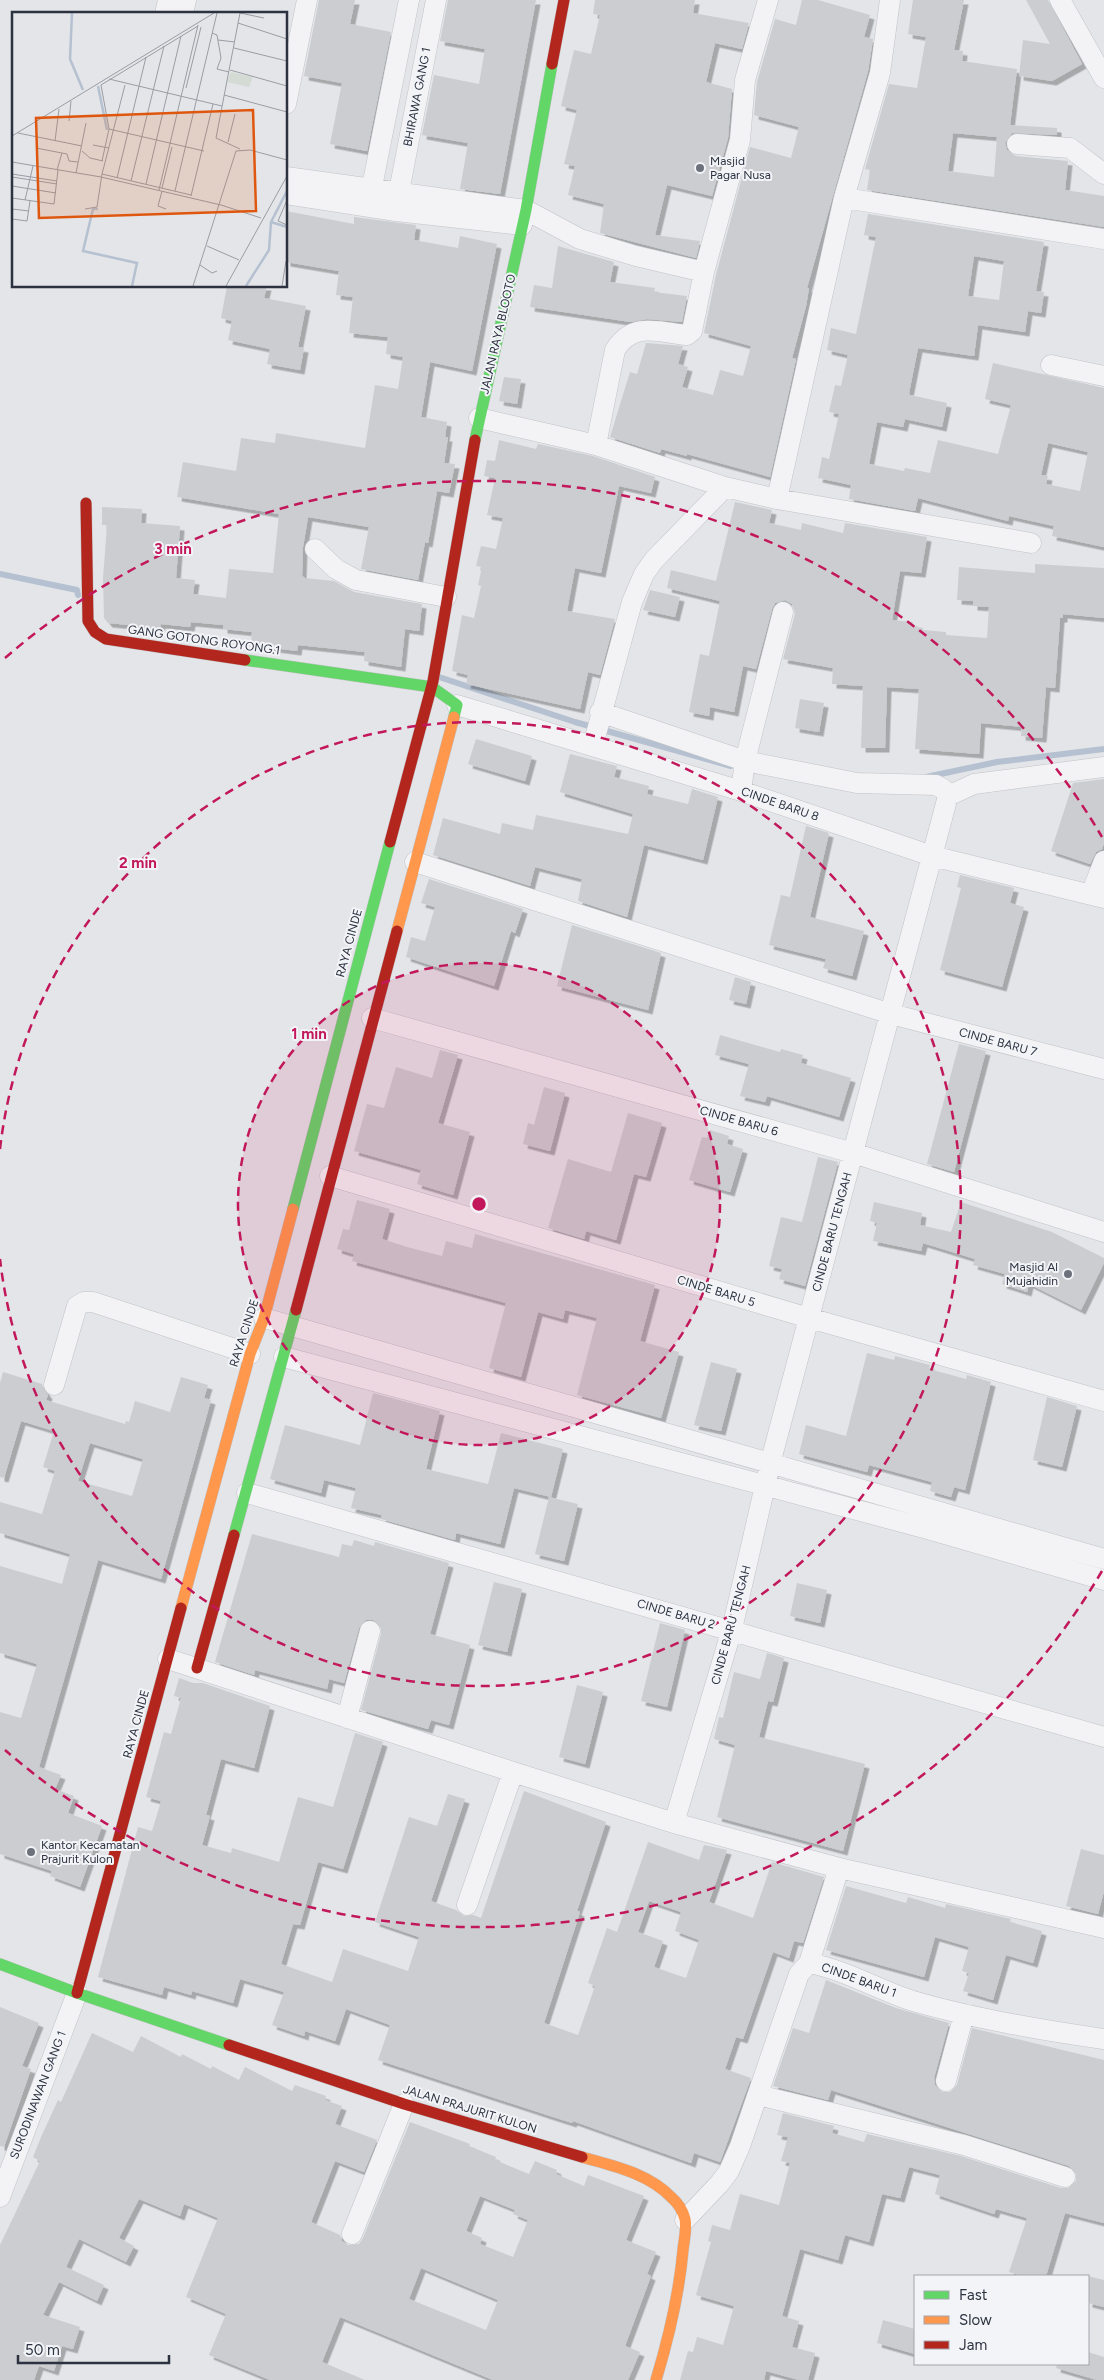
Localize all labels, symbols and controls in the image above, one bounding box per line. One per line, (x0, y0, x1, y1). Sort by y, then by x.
inset map (12, 12, 288, 288)
street label: BHIRAWA GANG 1 (401, 46, 433, 148)
place label: Masjid Pagar Nusa (710, 154, 771, 182)
marker: Masjid Pagar Nusa (694, 162, 706, 174)
street label: JALAN RAYA BLOOTO (477, 273, 519, 395)
text: 3 min (154, 540, 192, 558)
street label: GANG GOTONG ROYONG.1 (127, 622, 281, 658)
street label: CINDE BARU 8 (739, 784, 821, 824)
text: 2 min (119, 854, 157, 872)
street label: RAYA CINDE (333, 907, 365, 979)
text: 1 min (291, 1025, 327, 1043)
street label: CINDE BARU 7 (957, 1025, 1039, 1059)
street label: CINDE BARU 6 (698, 1103, 780, 1139)
street label: CINDE BARU TENGAH (809, 1171, 855, 1293)
centre of rings (470, 1195, 488, 1213)
place label: Masjid Al Mujahidin (1006, 1260, 1058, 1288)
marker: Masjid Al Mujahidin (1062, 1268, 1074, 1280)
street label: CINDE BARU 5 (675, 1272, 757, 1310)
street label: RAYA CINDE (226, 1297, 262, 1369)
street label: CINDE BARU TENGAH (708, 1564, 754, 1686)
street label: CINDE BARU 2 (635, 1596, 717, 1632)
street label: RAYA CINDE (120, 1688, 152, 1760)
place label: Kantor Kecamatan Prajurit Kulon (41, 1838, 140, 1866)
marker: Kantor Kecamatan Prajurit Kulon (25, 1846, 37, 1858)
street label: CINDE BARU 1 (820, 1960, 898, 2000)
street label: SURODINAWAN GANG 1 (7, 2029, 69, 2161)
street label: JALAN PRAJURIT KULON (402, 2082, 538, 2136)
legend (914, 2275, 1089, 2365)
text: Fast (959, 2286, 988, 2304)
text: Slow (959, 2311, 992, 2329)
scale bar (18, 2332, 169, 2364)
text: Jam (959, 2336, 987, 2354)
text: 50 m (25, 2341, 60, 2359)

